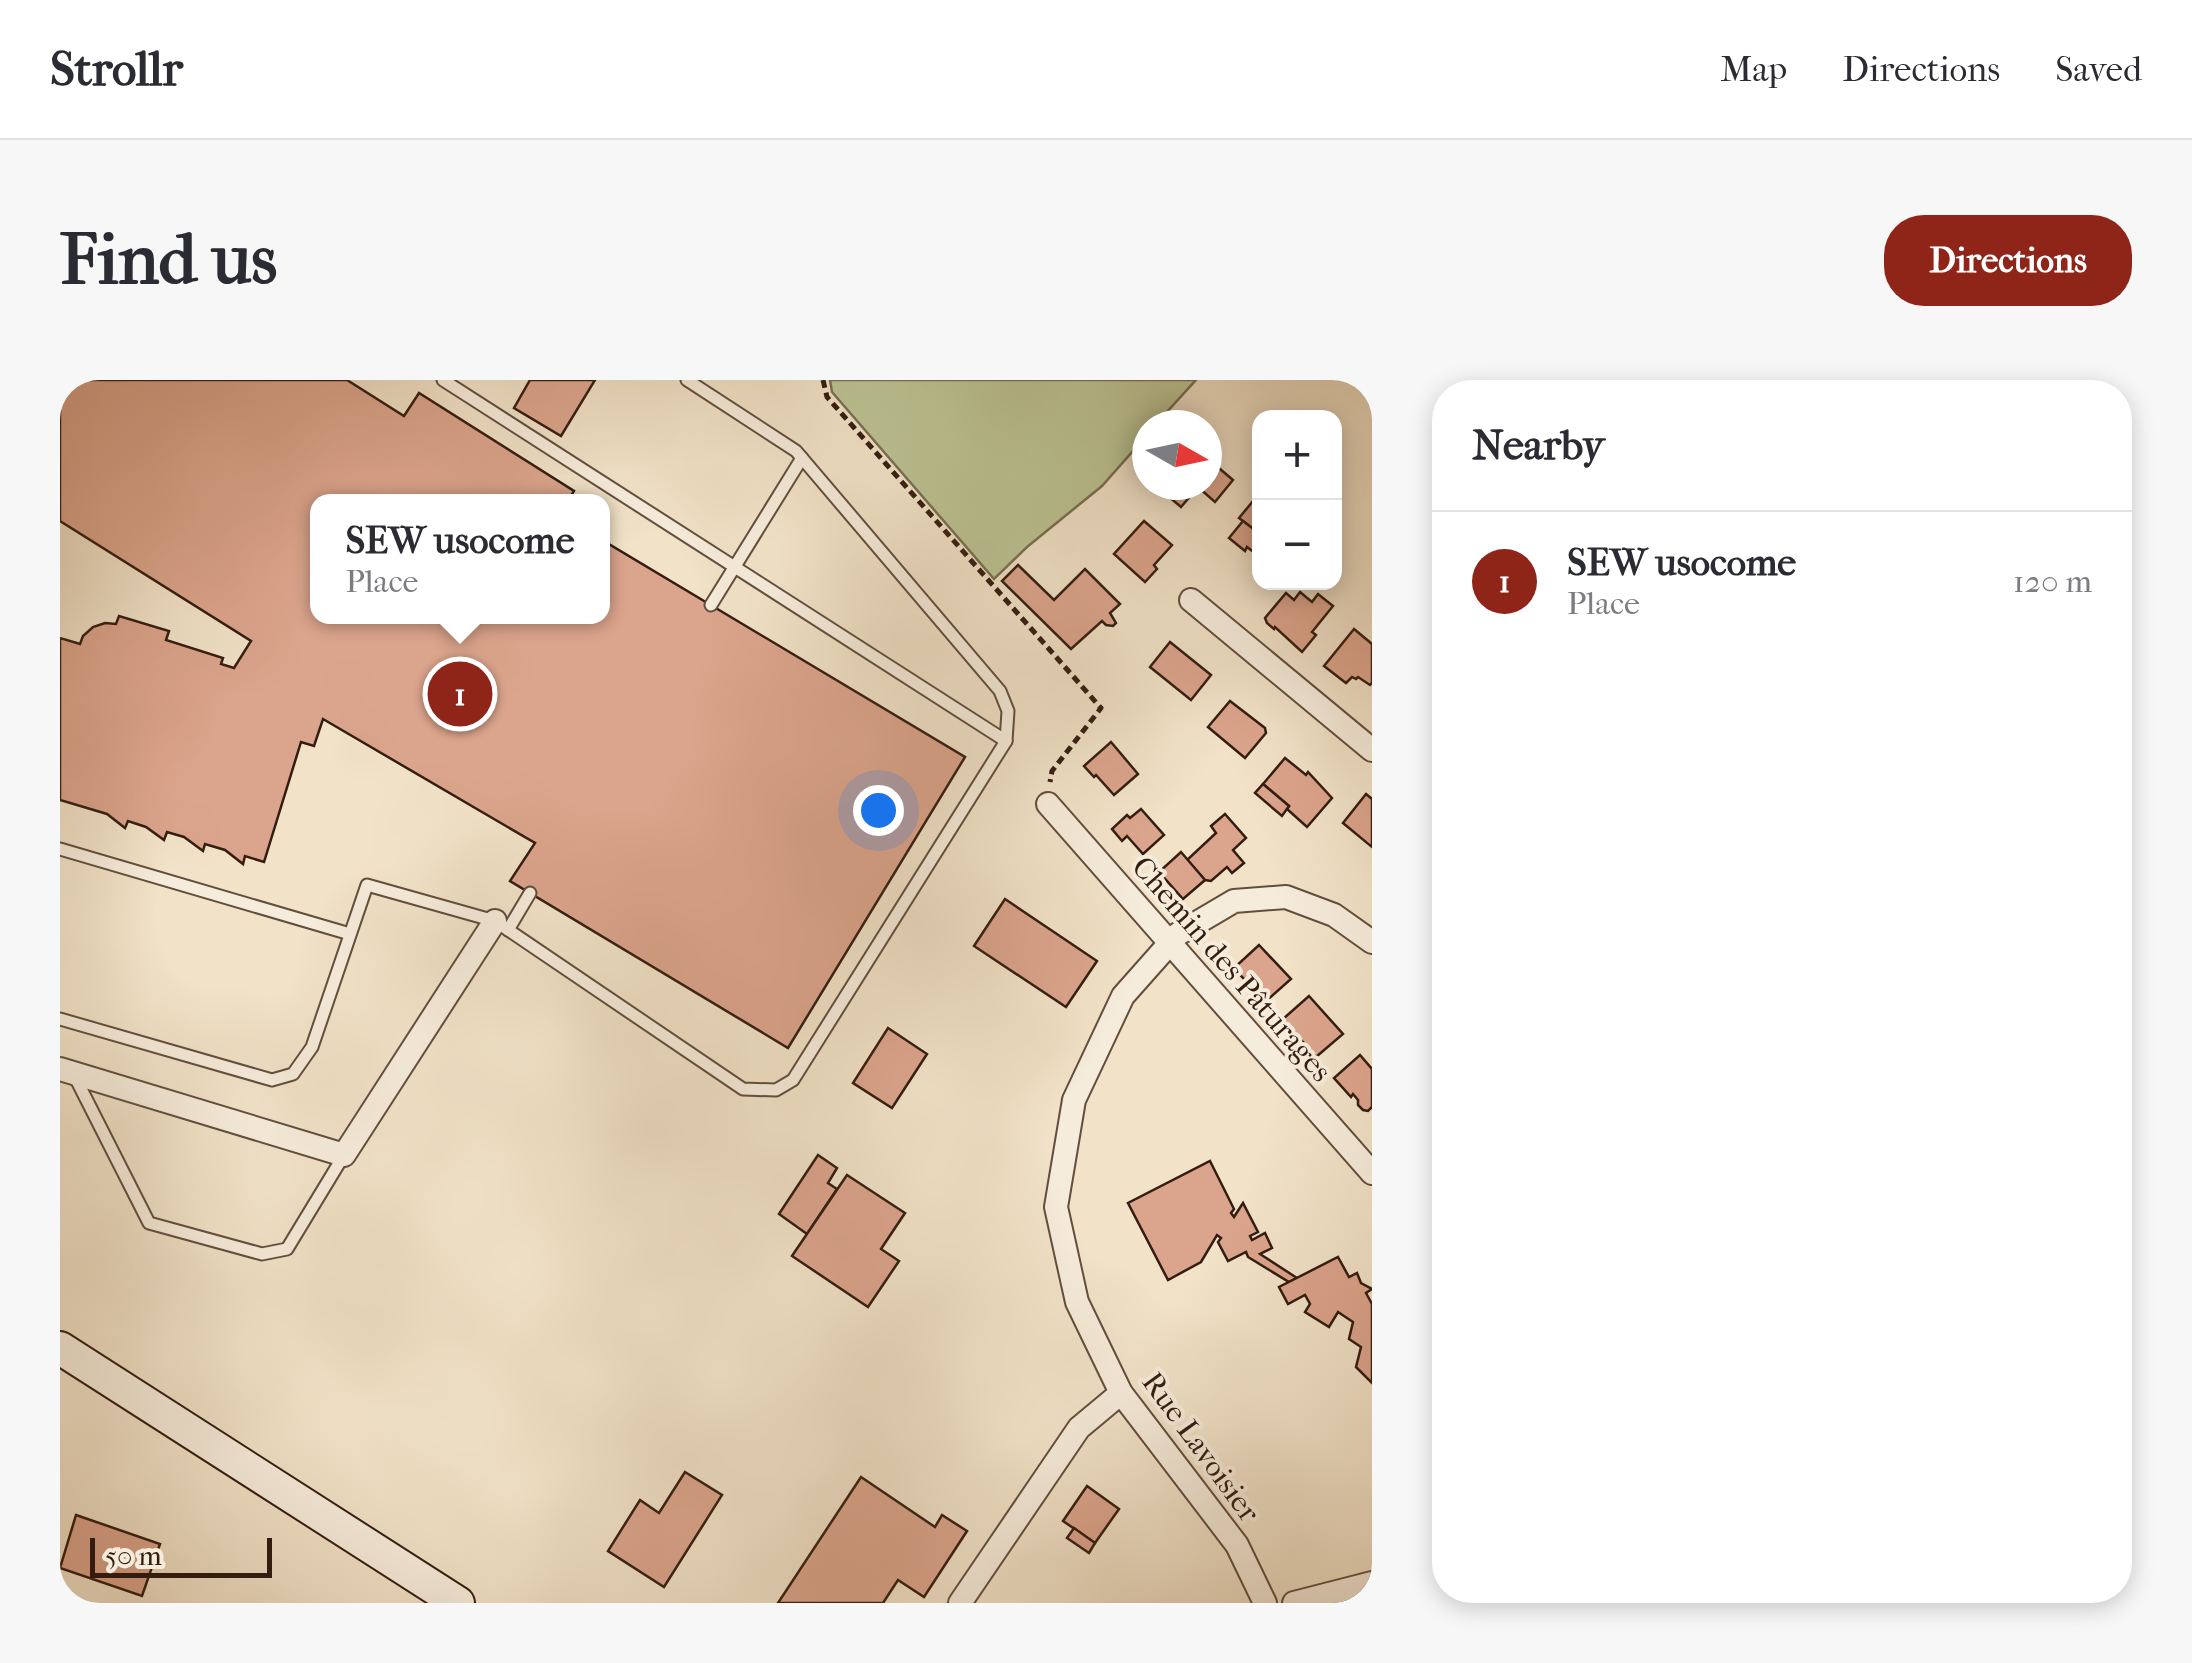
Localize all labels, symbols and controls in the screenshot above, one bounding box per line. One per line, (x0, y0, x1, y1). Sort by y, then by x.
text: Strollr (50, 41, 183, 97)
text: Map (1720, 49, 1787, 90)
text: Directions (1842, 49, 2000, 90)
text: Saved (2055, 49, 2142, 90)
button: Directions (1884, 215, 2132, 306)
text: Find us (60, 219, 277, 301)
north arrow (1132, 410, 1222, 500)
map controls (1252, 410, 1342, 590)
button: + (1252, 410, 1342, 500)
text: Nearby (1472, 421, 1604, 470)
popup (310, 494, 610, 624)
button: − (1252, 500, 1342, 590)
text: SEW usocome (345, 518, 575, 563)
text: SEW usocome (1567, 540, 1796, 585)
text: Place (345, 563, 418, 600)
text: 1 (1499, 563, 1510, 600)
text: 120 m (2013, 563, 2092, 600)
text: Place (1567, 585, 1640, 622)
pin: 1 (428, 656, 492, 732)
your location (853, 785, 904, 836)
street label: Chemin des Pâturages (1125, 850, 1339, 1089)
street label: Rue Lavoisier (1135, 1366, 1267, 1529)
scale bar (90, 1533, 272, 1578)
text: 50 m (105, 1539, 162, 1572)

